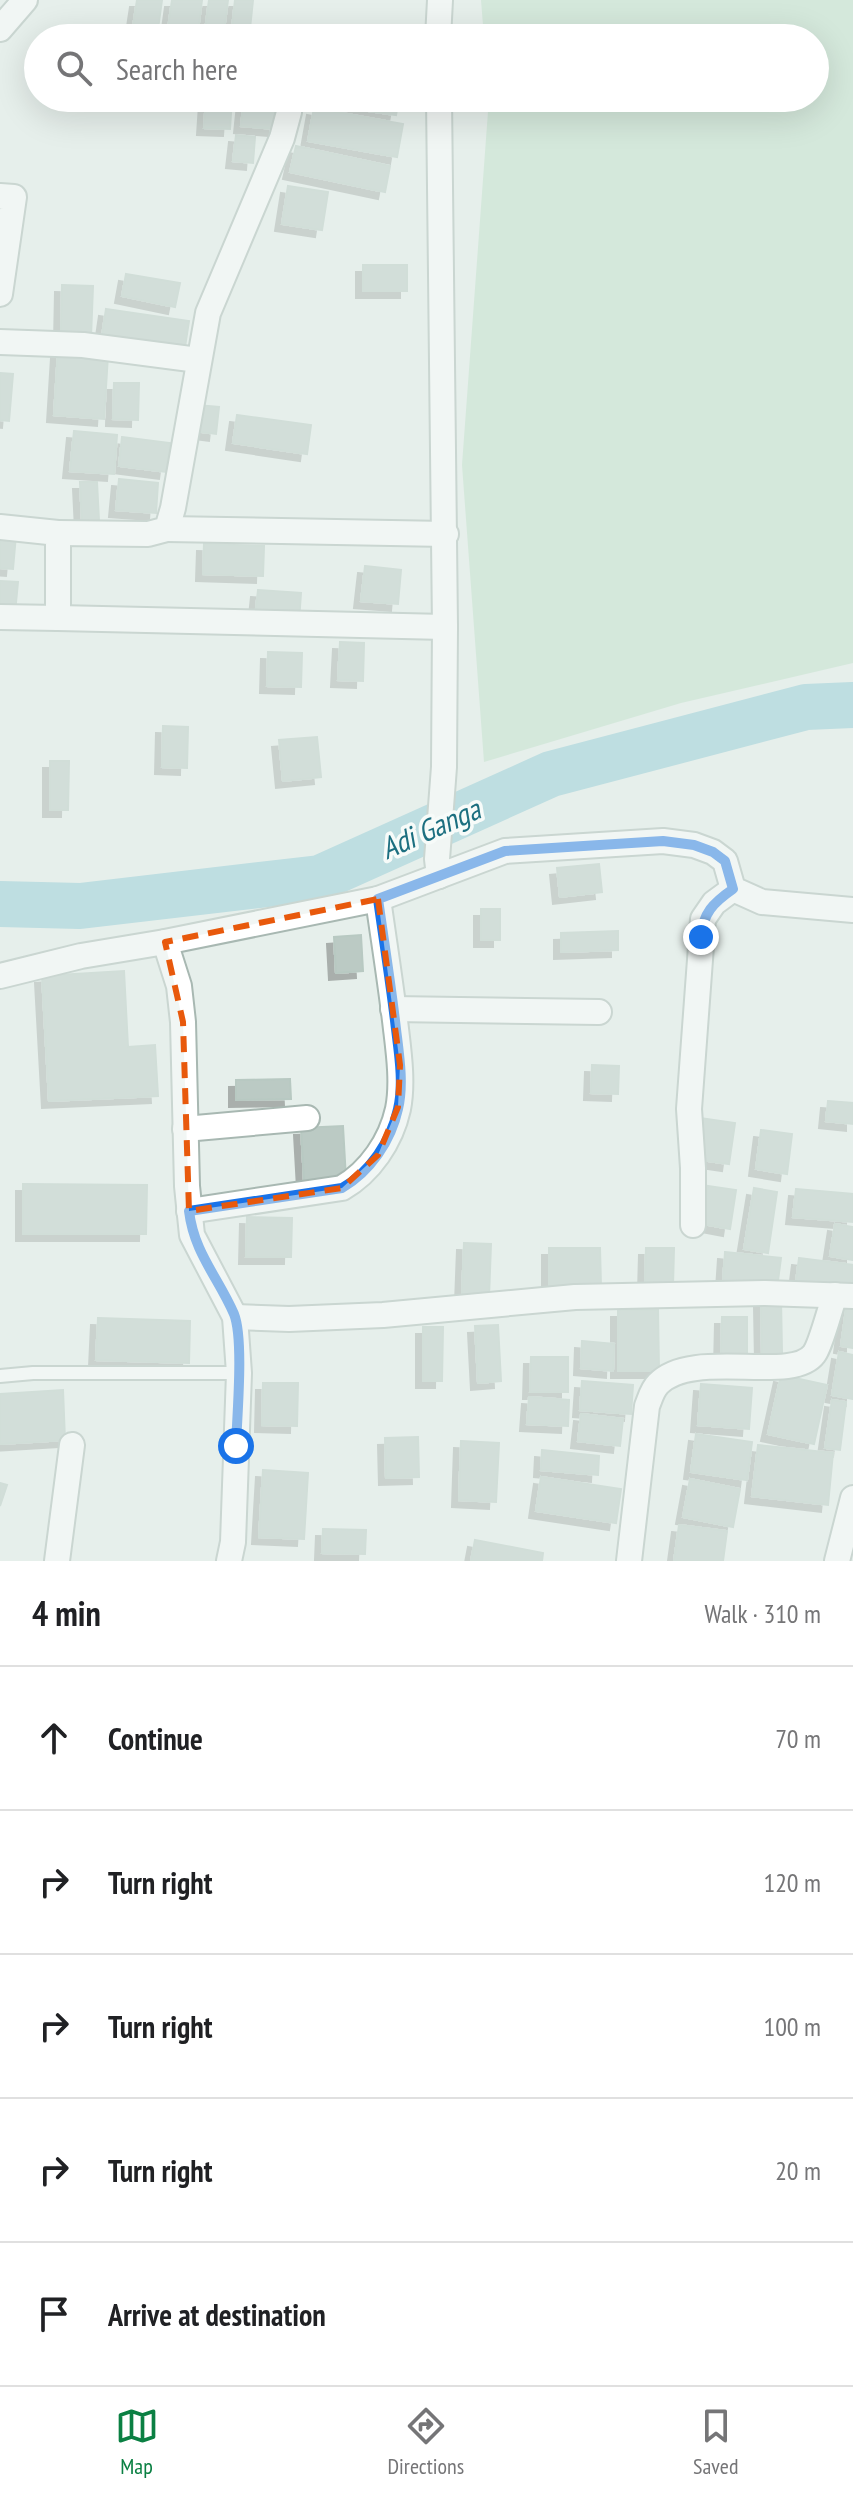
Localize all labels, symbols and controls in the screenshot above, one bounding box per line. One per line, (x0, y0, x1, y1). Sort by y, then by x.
search box (24, 24, 829, 112)
icon: search (52, 46, 96, 90)
text: Search here (116, 49, 238, 88)
water label: Adi Ganga (374, 788, 488, 867)
route end (683, 919, 719, 955)
route start (218, 1428, 254, 1464)
text: 4 min (32, 1591, 101, 1635)
text: Walk · 310 m (704, 1597, 821, 1630)
icon: ahead (32, 1716, 76, 1760)
text: Continue (108, 1719, 203, 1758)
text: 70 m (775, 1722, 821, 1755)
icon: right (32, 1860, 76, 1904)
text: Turn right (108, 1863, 212, 1902)
text: 120 m (763, 1866, 821, 1899)
icon: right (32, 2004, 76, 2048)
text: Turn right (108, 2007, 212, 2046)
text: 100 m (763, 2010, 821, 2043)
icon: right (32, 2148, 76, 2192)
text: Turn right (108, 2151, 212, 2190)
text: 20 m (775, 2154, 821, 2187)
icon: arrive (32, 2292, 76, 2336)
text: Arrive at destination (108, 2295, 326, 2334)
tab: Map (115, 2404, 159, 2480)
tab: Directions (388, 2404, 464, 2480)
tab: Saved (693, 2404, 738, 2480)

